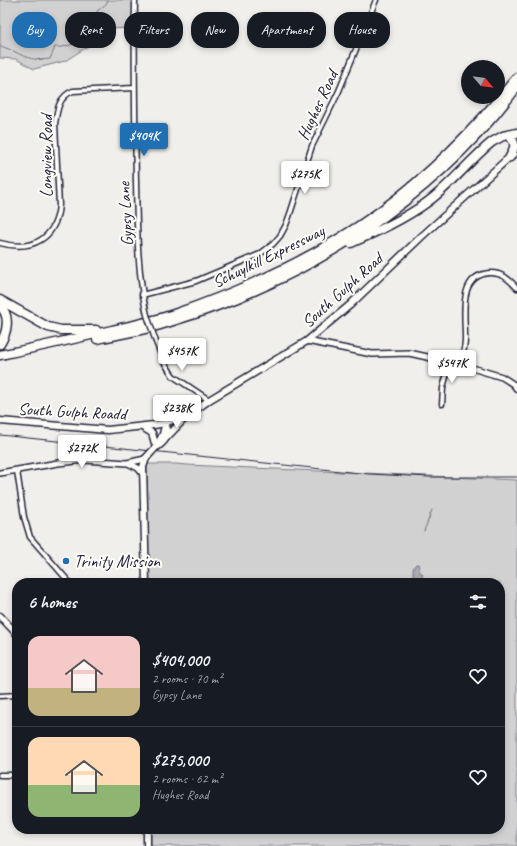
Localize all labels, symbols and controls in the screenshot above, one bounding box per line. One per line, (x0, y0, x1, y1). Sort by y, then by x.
chip: Buy (12, 12, 57, 48)
chip: Rent (65, 12, 116, 48)
chip: Filters (124, 12, 183, 48)
chip: New (191, 12, 239, 48)
chip: Apartment (247, 12, 326, 48)
chip: House (334, 12, 390, 48)
north arrow (461, 60, 505, 104)
map controls (461, 60, 505, 104)
street label: Hughes Road (292, 65, 344, 143)
street label: Longview Road (36, 111, 57, 197)
pin: $404K (116, 123, 172, 157)
text: $404K (129, 128, 159, 144)
pin: $275K (277, 161, 333, 195)
text: $275K (290, 166, 320, 182)
street label: Gypsy Lane (113, 180, 138, 247)
street label: Schuylkill Expressway (209, 220, 329, 293)
street label: South Gulph Road (298, 247, 389, 332)
pin: $457K (154, 338, 210, 372)
text: $457K (167, 343, 197, 359)
pin: $547K (424, 350, 480, 384)
text: $547K (437, 355, 467, 371)
pin: $238K (149, 395, 205, 429)
street label: South Gulph Roadd (17, 398, 129, 425)
text: $238K (162, 400, 192, 416)
pin: $272K (54, 435, 110, 469)
text: $272K (67, 440, 97, 456)
place label: Trinity Mission (74, 551, 161, 572)
marker: Trinity Mission (61, 556, 71, 566)
icon: filters (467, 591, 489, 613)
text: 6 homes (28, 592, 76, 613)
text: $404,000 (152, 650, 209, 671)
icon: home (60, 652, 108, 700)
icon: heart (467, 665, 489, 687)
text: 2 rooms · 70 m² (152, 671, 222, 687)
text: Gypsy Lane (152, 687, 201, 703)
text: $275,000 (152, 750, 209, 771)
icon: home (60, 753, 108, 801)
icon: heart (467, 766, 489, 788)
text: 2 rooms · 62 m² (152, 771, 222, 787)
text: Hughes Road (152, 787, 209, 803)

